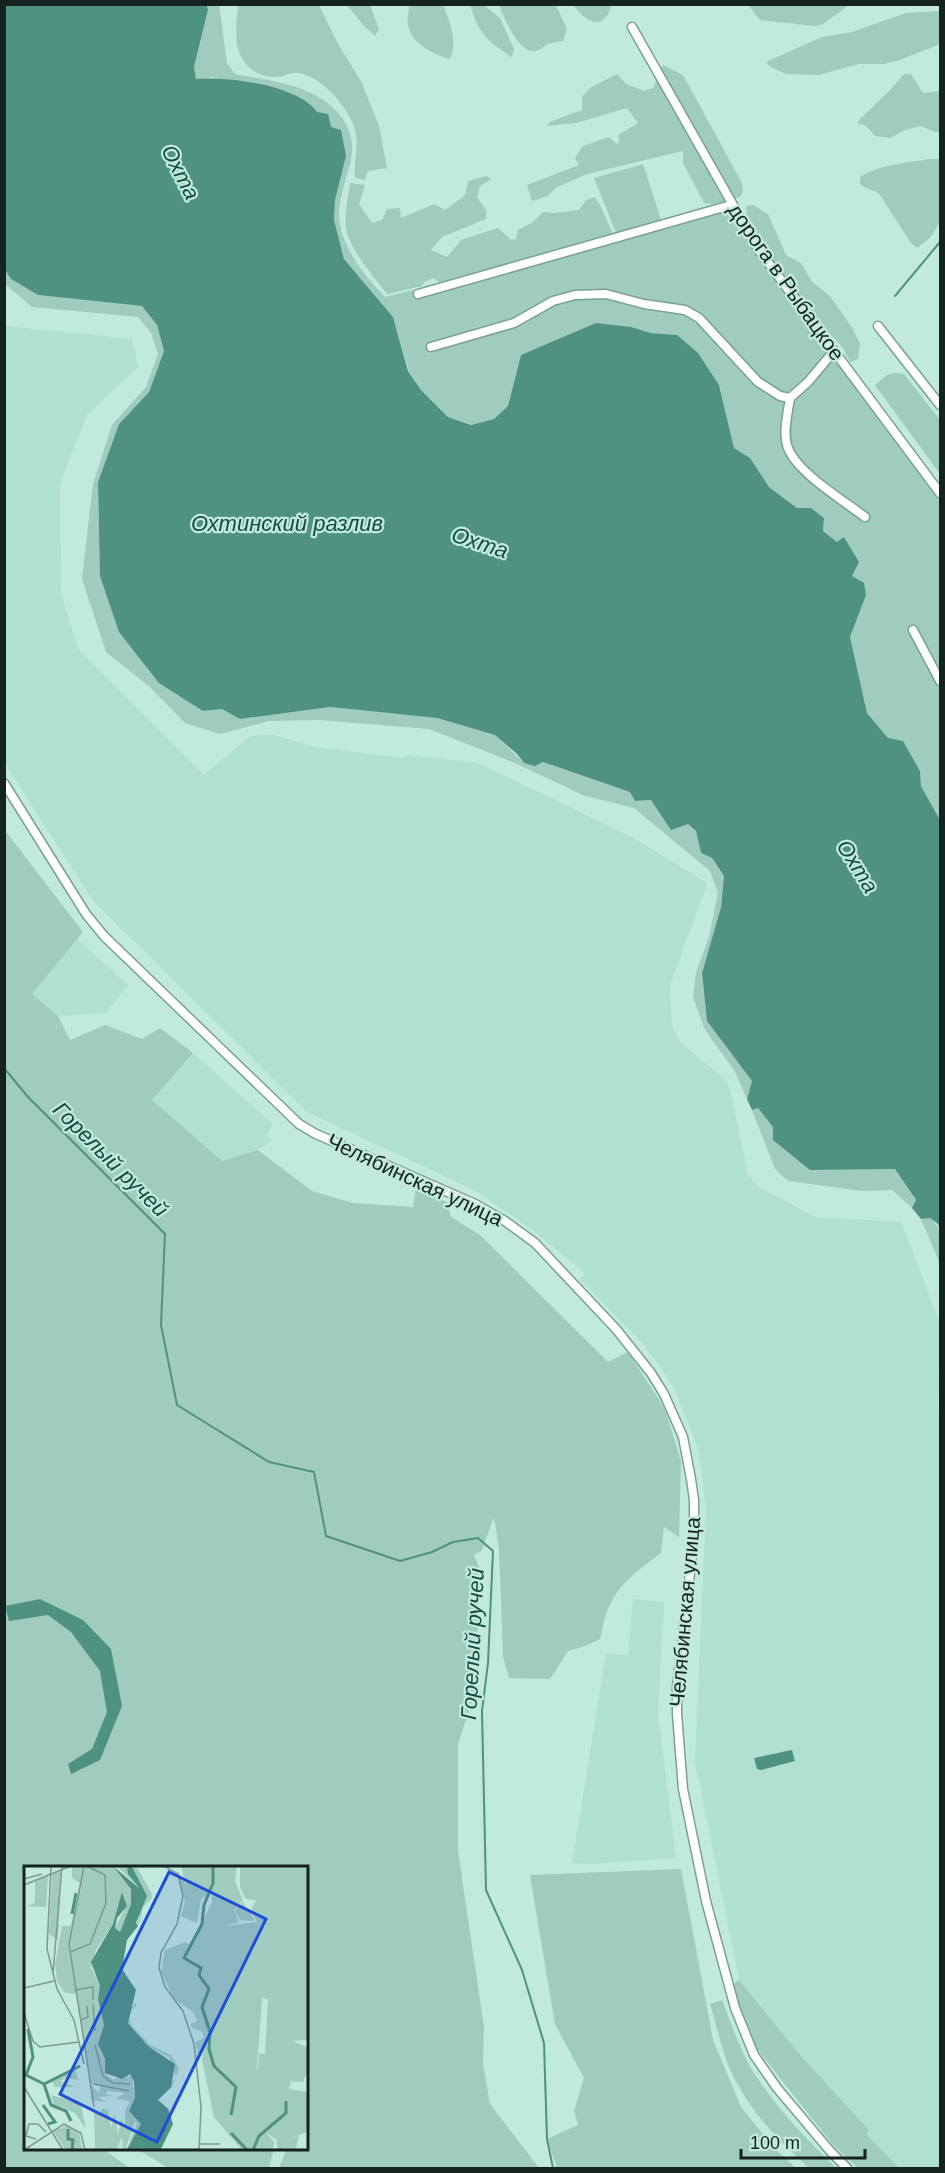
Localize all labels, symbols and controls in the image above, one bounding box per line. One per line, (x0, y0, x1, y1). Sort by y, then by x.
water label: Охта (156, 141, 205, 204)
street label: дорога в Рыбацкое (724, 199, 849, 365)
water label: Охтинский разлив (191, 511, 383, 536)
water label: Охта (448, 522, 511, 563)
water label: Охта (832, 835, 884, 897)
water label: Горелый ручей (48, 1097, 173, 1222)
street label: Челябинская улица (324, 1129, 507, 1230)
street label: Челябинская улица (665, 1516, 704, 1708)
water label: Горелый ручей (456, 1567, 489, 1721)
inset map (24, 1866, 308, 2149)
scale bar (741, 2122, 866, 2160)
text: 100 m (750, 2133, 800, 2153)

